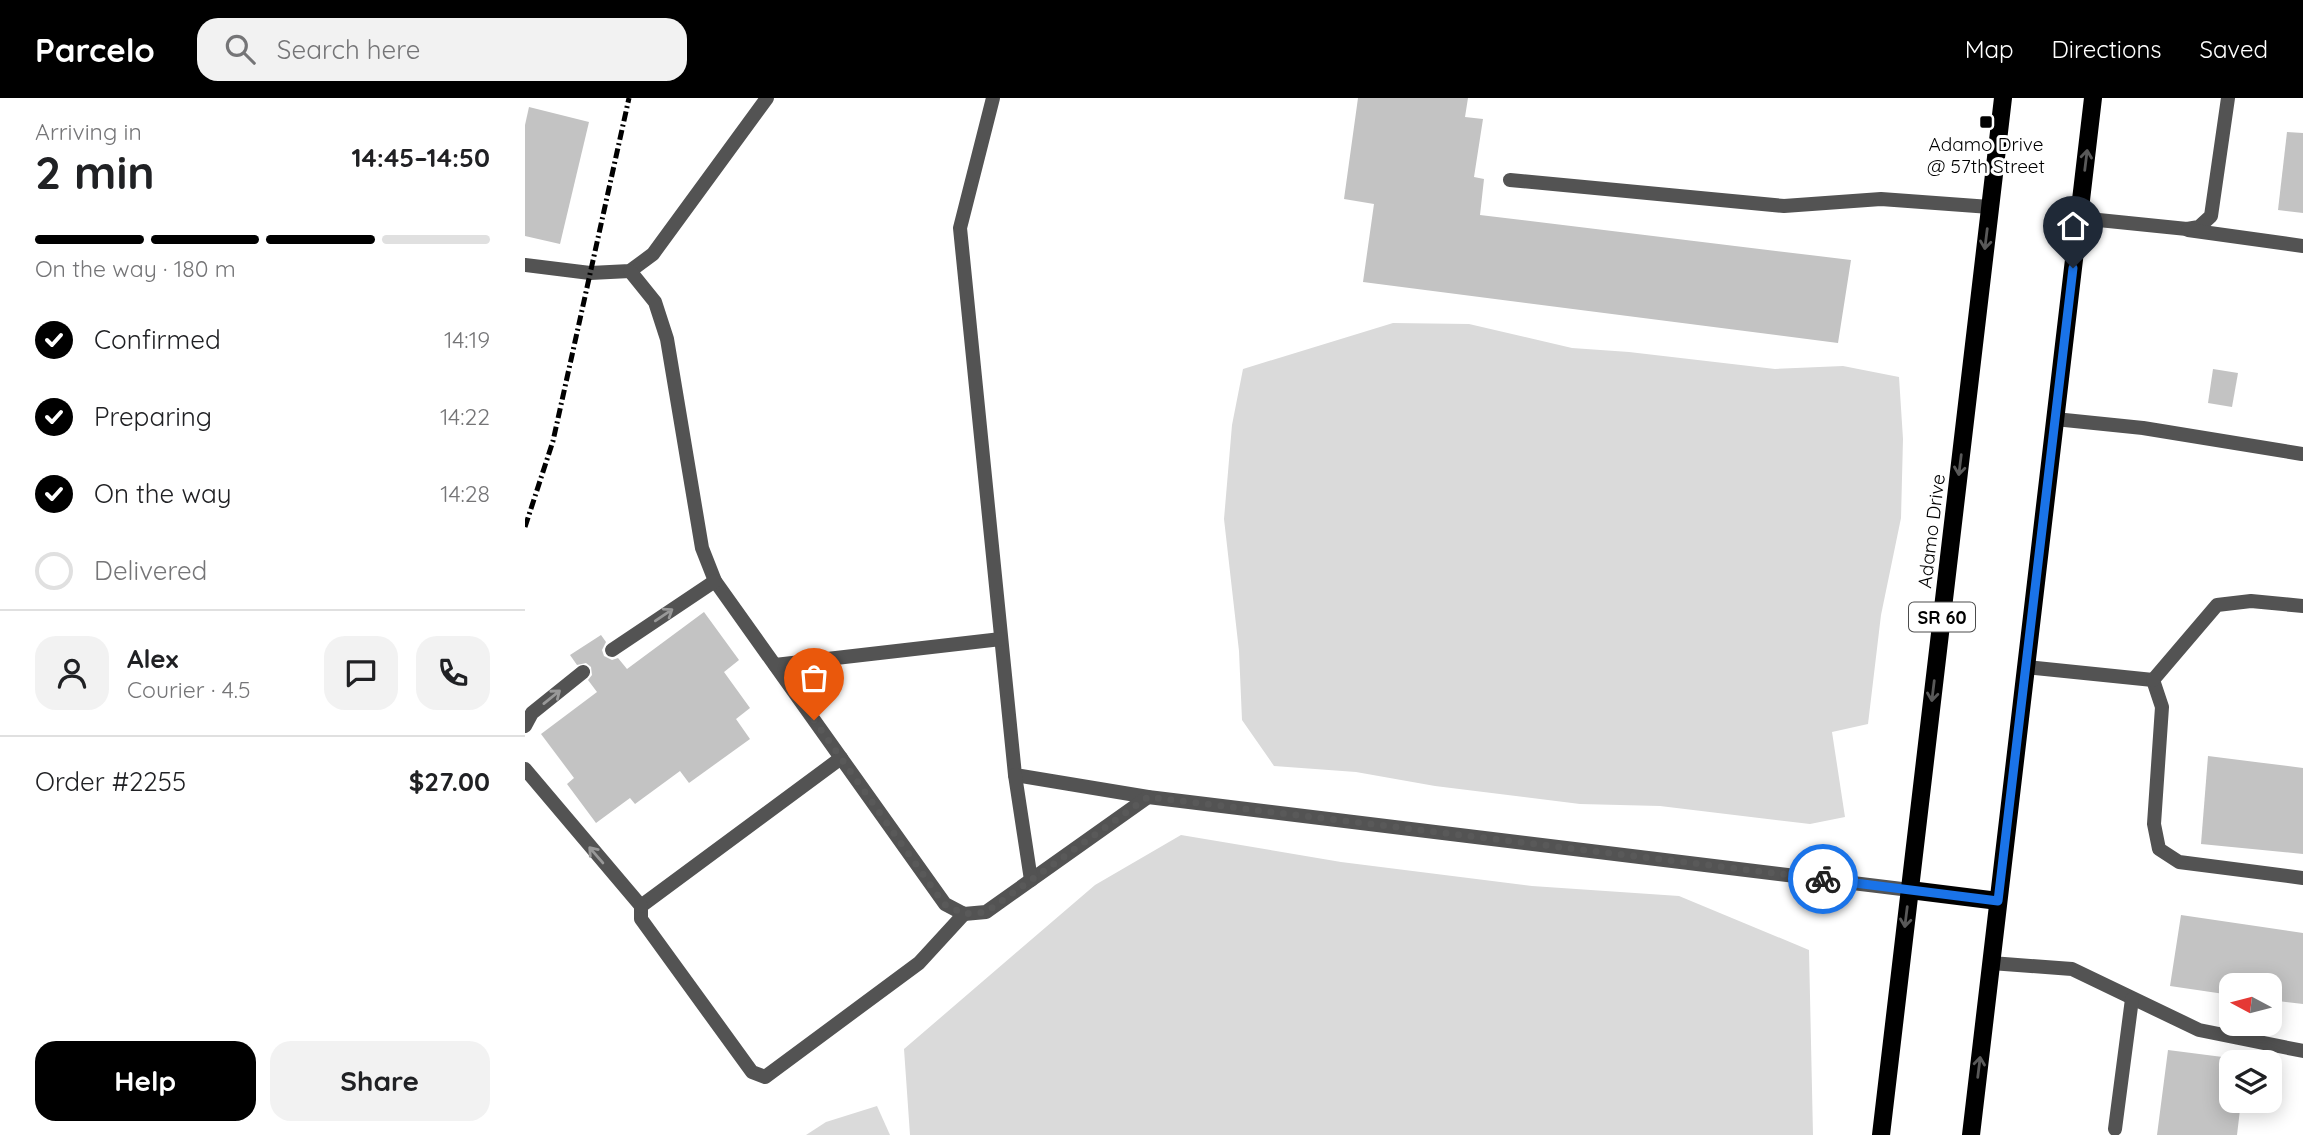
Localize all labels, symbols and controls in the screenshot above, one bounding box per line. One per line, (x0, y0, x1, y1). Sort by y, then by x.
search box (197, 18, 687, 81)
text: Parcelo (35, 29, 155, 70)
icon: search (221, 30, 259, 68)
text: Search here (277, 33, 420, 66)
text: Map (1965, 34, 2014, 64)
text: Directions (2052, 34, 2162, 64)
text: Saved (2200, 34, 2268, 64)
marker: Adamo Drive @ 57th Street (1978, 114, 1994, 130)
text: Arriving in (35, 117, 142, 146)
place label: Adamo Drive @ 57th Street (1927, 132, 2045, 178)
text: 14:45–14:50 (351, 141, 490, 174)
text: 2 min (35, 143, 155, 201)
one-way arrow (2079, 149, 2092, 172)
pin (2043, 196, 2103, 268)
icon: home (2054, 207, 2092, 245)
one-way arrow (1980, 227, 1993, 250)
text: On the way · 180 m (35, 254, 236, 283)
icon: check (35, 321, 73, 359)
text: Confirmed (94, 323, 221, 356)
text: 14:19 (444, 325, 490, 354)
icon: check (35, 398, 73, 436)
text: Preparing (94, 400, 212, 433)
text: 14:22 (440, 402, 490, 431)
one-way arrow (1953, 453, 1966, 476)
street label: Adamo Drive (1912, 472, 1950, 590)
icon: check (35, 475, 73, 513)
text: On the way (94, 477, 232, 510)
text: 14:28 (440, 479, 490, 508)
text: Delivered (94, 554, 207, 587)
road number: SR 60 (1909, 602, 1975, 632)
one-way arrow (654, 608, 673, 623)
button: person (35, 636, 109, 710)
button: chat (324, 636, 398, 710)
button: phone (416, 636, 490, 710)
text: Alex (127, 642, 178, 675)
pin (784, 648, 844, 720)
icon: bag (795, 659, 833, 697)
text: Courier · 4.5 (127, 675, 251, 704)
one-way arrow (1926, 679, 1939, 702)
one-way arrow (542, 690, 560, 705)
text: Order #2255 (35, 765, 186, 798)
text: $27.00 (409, 765, 490, 798)
courier (1788, 844, 1858, 914)
one-way arrow (588, 846, 604, 864)
icon: bike (1804, 860, 1842, 898)
one-way arrow (1900, 905, 1913, 927)
north arrow (2219, 973, 2282, 1036)
map controls (2219, 973, 2282, 1113)
button: Help (35, 1041, 256, 1121)
button: Share (270, 1041, 490, 1121)
button: layers (2219, 1050, 2282, 1113)
one-way arrow (1972, 1056, 1985, 1079)

